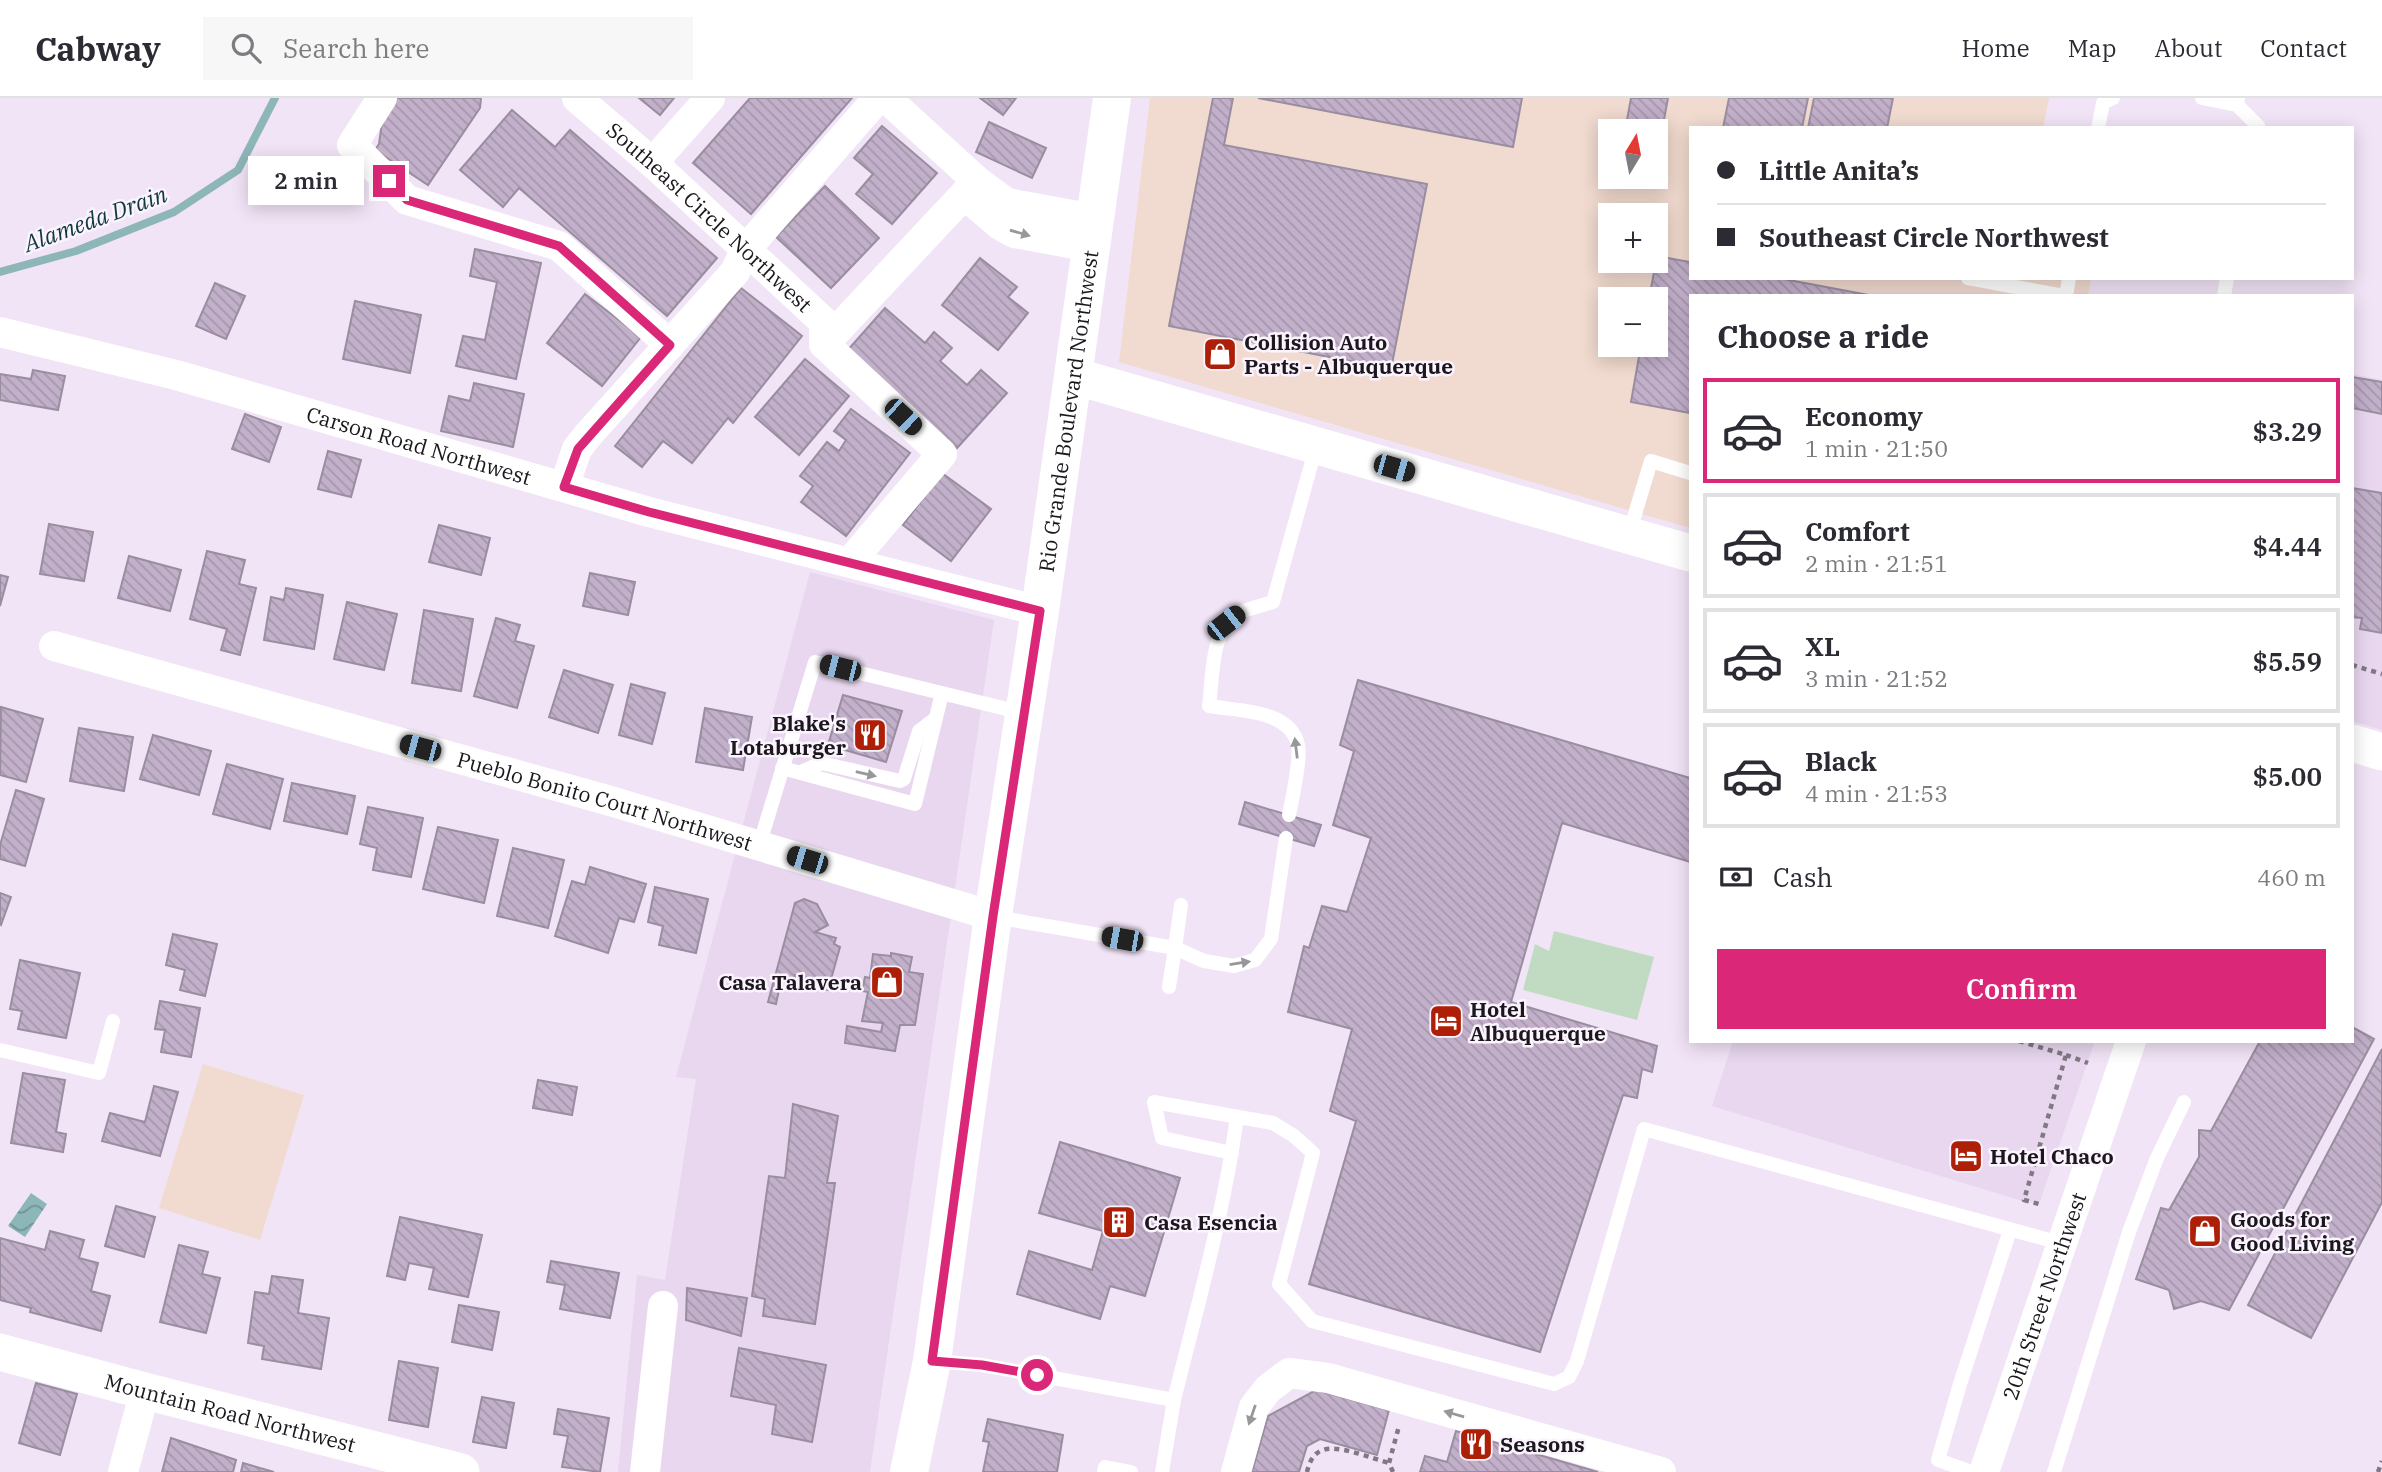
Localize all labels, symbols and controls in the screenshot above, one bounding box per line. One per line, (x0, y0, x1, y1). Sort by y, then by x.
search box (203, 17, 693, 80)
text: Cabway (35, 27, 161, 70)
icon: search (227, 29, 265, 67)
text: Search here (283, 31, 429, 65)
text: Home (1962, 32, 2030, 64)
text: Map (2068, 32, 2116, 64)
text: About (2154, 32, 2222, 64)
text: Contact (2260, 32, 2347, 64)
street label: Southeast Circle Northwest (601, 116, 818, 318)
north arrow (1598, 119, 1668, 189)
map controls (1598, 119, 1668, 357)
text: Little Anita’s (1759, 153, 1919, 187)
callout: 2 min (249, 156, 364, 206)
text: 2 min (274, 165, 338, 195)
route end (373, 165, 405, 197)
water label: Alameda Drain (17, 178, 171, 258)
button: + (1598, 203, 1668, 273)
text: Southeast Circle Northwest (1759, 220, 2109, 254)
one-way arrow (1009, 228, 1030, 238)
street label: Rio Grande Boulevard Northwest (1032, 248, 1104, 574)
button: − (1598, 287, 1668, 357)
text: Choose a ride (1717, 315, 1929, 357)
place label: Collision Auto Parts - Albuquerque (1244, 328, 1453, 380)
shop icon: Collision Auto Parts - Albuquerque (1201, 335, 1239, 373)
car (881, 395, 926, 439)
icon: car (1721, 399, 1784, 462)
text: Economy (1805, 399, 1923, 433)
street label: Carson Road Northwest (303, 400, 534, 491)
text: $3.29 (2253, 414, 2322, 448)
text: 1 min · 21:50 (1805, 433, 1948, 463)
car (1371, 452, 1418, 484)
icon: car (1721, 514, 1784, 577)
text: Comfort (1805, 514, 1910, 548)
text: $4.44 (2253, 529, 2322, 563)
text: 2 min · 21:51 (1805, 548, 1948, 578)
car (1203, 602, 1250, 644)
icon: car (1721, 629, 1784, 692)
text: XL (1805, 629, 1840, 663)
text: $5.59 (2253, 644, 2322, 678)
car (818, 653, 863, 683)
text: 3 min · 21:52 (1805, 663, 1948, 693)
place label: Blake's Lotaburger (730, 709, 847, 761)
restaurant icon: Blake's Lotaburger (851, 716, 889, 754)
car (397, 732, 444, 764)
one-way arrow (1290, 737, 1301, 759)
icon: car (1721, 744, 1784, 807)
text: Black (1805, 744, 1877, 778)
street label: Pueblo Bonito Court Northwest (454, 745, 756, 857)
text: $5.00 (2253, 759, 2322, 793)
one-way arrow (855, 768, 877, 779)
text: 4 min · 21:53 (1805, 778, 1948, 808)
car (784, 844, 831, 876)
icon: cash (1717, 858, 1755, 896)
text: Cash (1773, 860, 1833, 894)
text: 460 m (2257, 862, 2326, 892)
car (1100, 925, 1145, 953)
button: Confirm (1717, 949, 2326, 1029)
one-way arrow (1229, 957, 1251, 968)
shop icon: Casa Talavera (868, 963, 906, 1001)
place label: Casa Talavera (718, 968, 862, 996)
place label: Hotel Albuquerque (1470, 995, 1606, 1047)
hotel icon: Hotel Albuquerque (1427, 1002, 1465, 1040)
hotel icon: Hotel Chaco (1947, 1137, 1985, 1175)
place label: Hotel Chaco (1990, 1142, 2114, 1170)
street label: 20th Street Northwest (1996, 1189, 2092, 1403)
building icon: Casa Esencia (1100, 1203, 1138, 1241)
place label: Goods for Good Living (2230, 1205, 2355, 1257)
place label: Casa Esencia (1144, 1208, 1278, 1236)
shop icon: Goods for Good Living (2186, 1212, 2224, 1250)
route start (1021, 1359, 1053, 1391)
street label: Mountain Road Northwest (101, 1367, 359, 1458)
one-way arrow (1246, 1405, 1257, 1426)
one-way arrow (1443, 1408, 1464, 1418)
restaurant icon: Seasons (1457, 1425, 1495, 1463)
place label: Seasons (1500, 1430, 1585, 1458)

